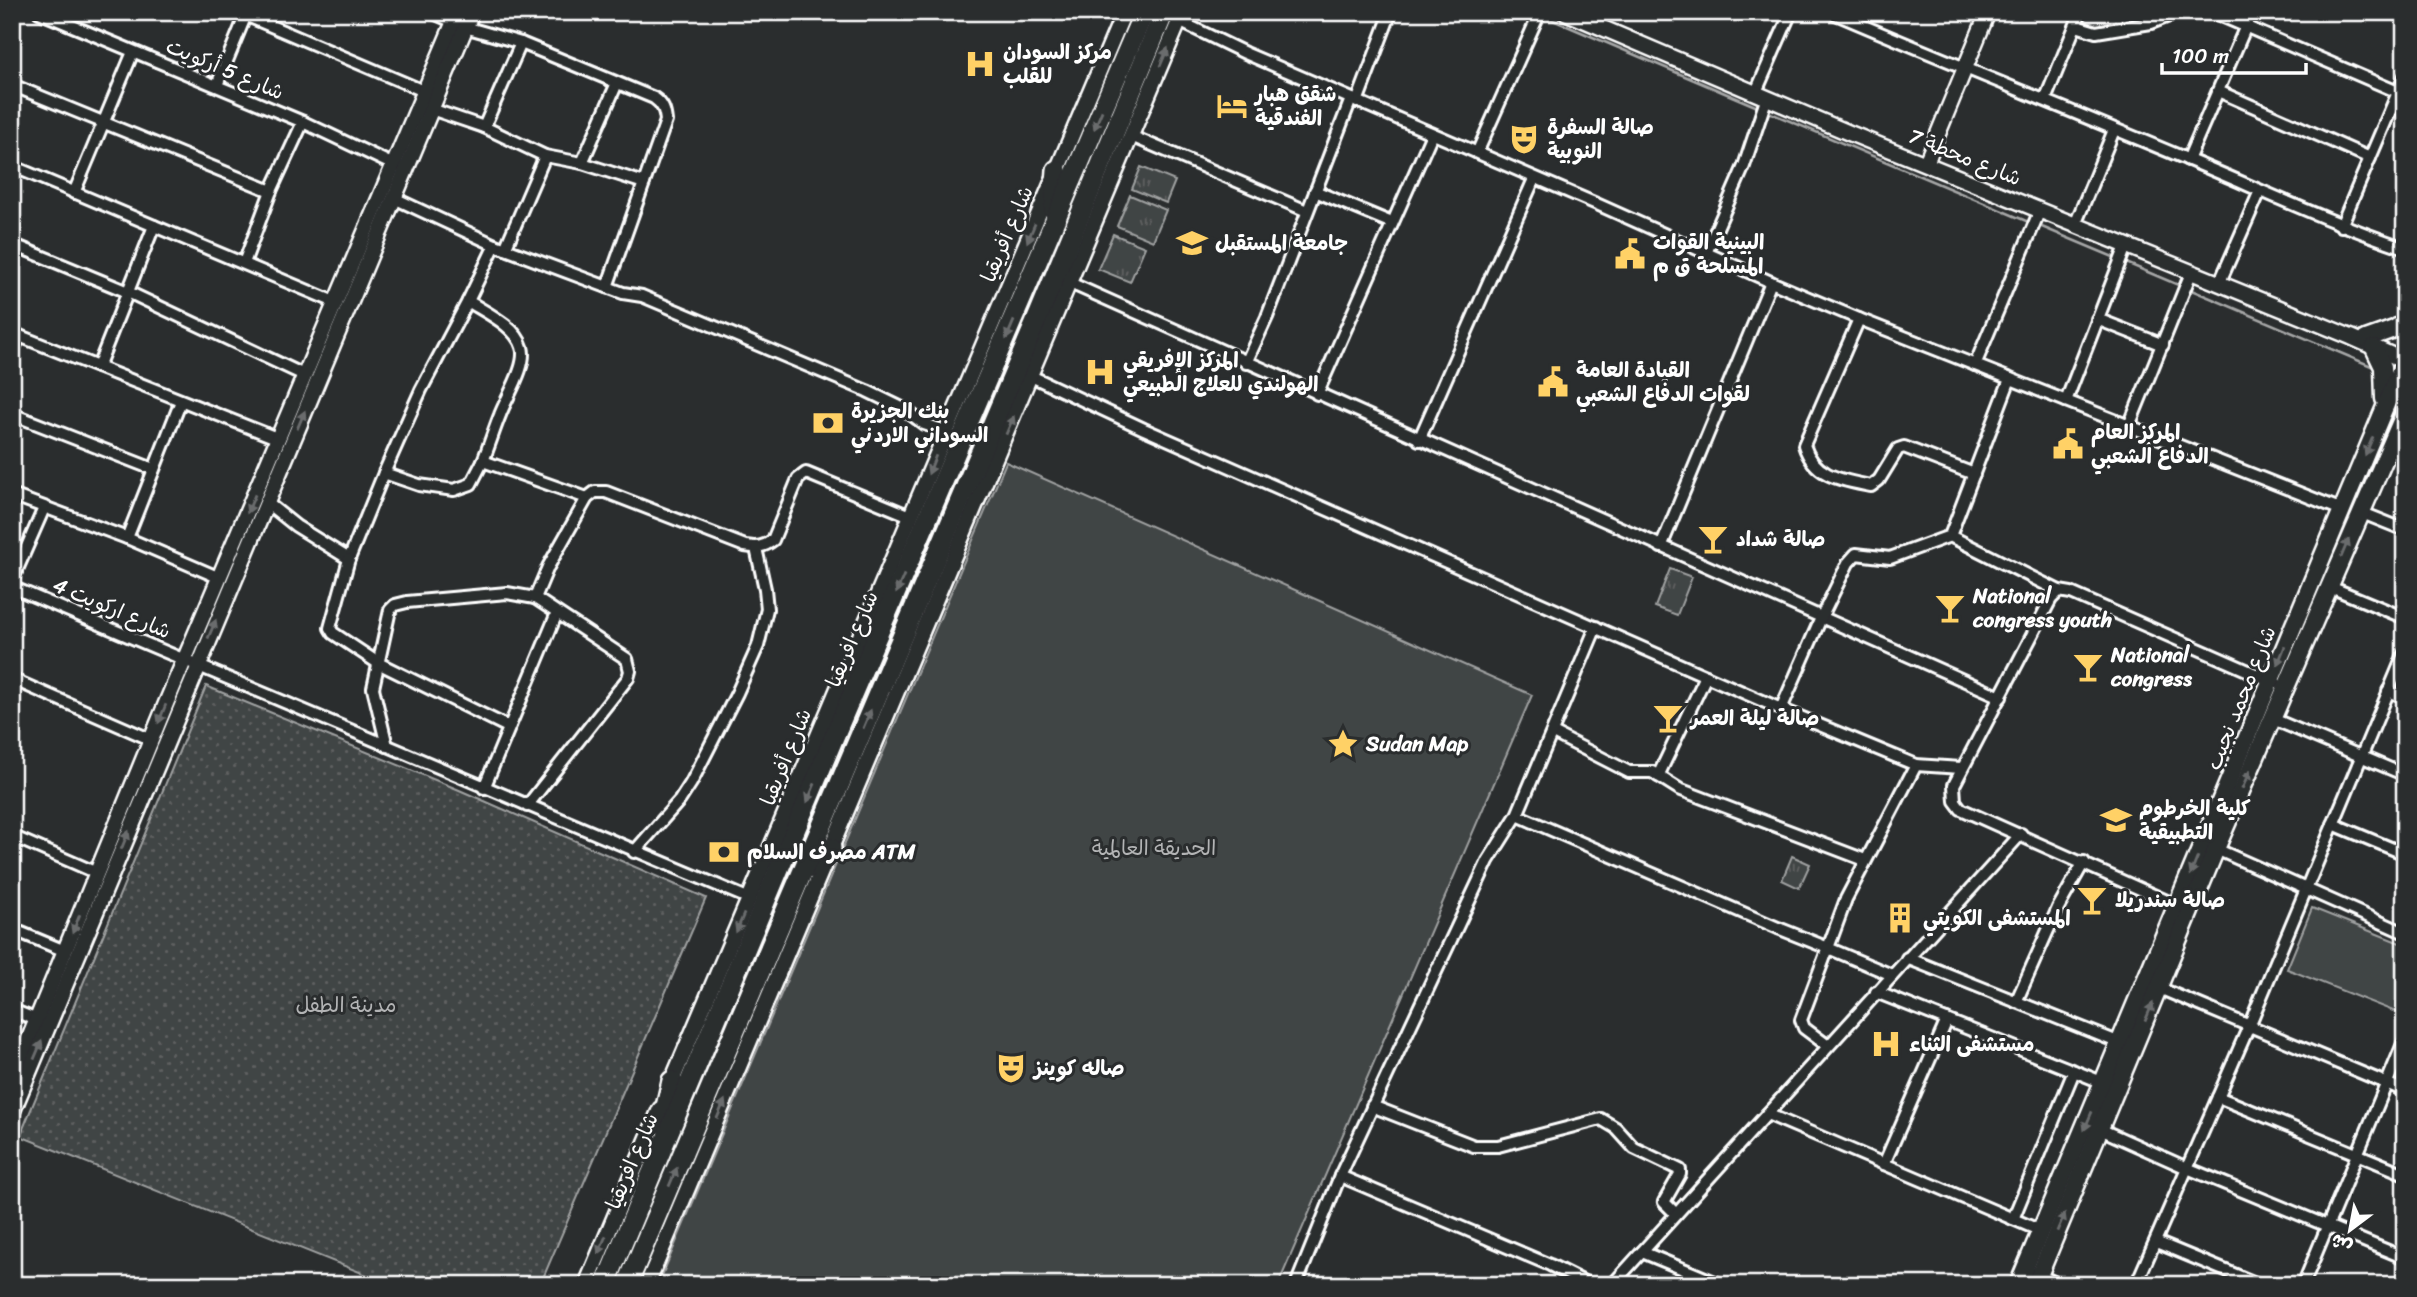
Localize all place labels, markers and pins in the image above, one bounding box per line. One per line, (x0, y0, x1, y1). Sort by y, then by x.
place label: مركز السودان للقلب (1003, 33, 1112, 95)
hospital icon: مركز السودان للقلب (963, 47, 997, 81)
place label: شقق هبار الفندقية (1253, 75, 1336, 137)
hotel icon: شقق هبار الفندقية (1215, 89, 1249, 123)
place label: صالة السفرة النوبية (1547, 108, 1654, 170)
theatre icon: صالة السفرة النوبية (1507, 122, 1541, 156)
place label: البينية القوات المسلحة ق م (1653, 223, 1764, 285)
place label: جامعة المستقبل (1215, 224, 1348, 262)
school or university icon: جامعة المستقبل (1175, 226, 1209, 260)
public building icon: البينية القوات المسلحة ق م (1613, 237, 1647, 271)
place label: المركز الإفريقي الهولندي للعلاج الطبيعي (1123, 341, 1318, 403)
place label: القيادة العامة لقوات الدفاع الشعبي (1576, 351, 1750, 413)
hospital icon: المركز الإفريقي الهولندي للعلاج الطبيعي (1083, 355, 1117, 389)
public building icon: القيادة العامة لقوات الدفاع الشعبي (1536, 365, 1570, 399)
place label: بنك الجزيرة السوداني الاردني (851, 392, 988, 454)
bank icon: بنك الجزيرة السوداني الاردني (811, 406, 845, 440)
place label: المركز العام الدفاع الشعبي (2091, 413, 2209, 475)
public building icon: المركز العام الدفاع الشعبي (2051, 427, 2085, 461)
place label: صالة شداد (1736, 520, 1825, 558)
bar icon: صالة شداد (1696, 522, 1730, 556)
place label: National congress youth (1972, 577, 2112, 639)
bar icon: National congress youth (1933, 591, 1967, 625)
place label: National congress (2110, 636, 2192, 698)
bar icon: National congress (2071, 650, 2105, 684)
place label: صالة ليلة العمر (1689, 699, 1819, 737)
bar icon: صالة ليلة العمر (1651, 701, 1685, 735)
place label: Sudan Map (1365, 725, 1468, 763)
place icon: Sudan Map (1326, 727, 1360, 761)
place label: كلية الخرطوم التطبيقية (2139, 789, 2251, 851)
school or university icon: كلية الخرطوم التطبيقية (2099, 803, 2133, 837)
place label: مصرف السلام ATM (747, 833, 917, 871)
bank icon: مصرف السلام ATM (707, 835, 741, 869)
place label: صالة سندريلا (2115, 881, 2225, 919)
bar icon: صالة سندريلا (2075, 883, 2109, 917)
place label: المستشفى الكويتي (1923, 899, 2071, 937)
building icon: المستشفى الكويتي (1883, 901, 1917, 935)
place label: مستشفى الثناء (1909, 1025, 2035, 1063)
hospital icon: مستشفى الثناء (1869, 1027, 1903, 1061)
place label: صاله كوينز (1032, 1049, 1125, 1087)
theatre icon: صاله كوينز (994, 1051, 1028, 1085)

